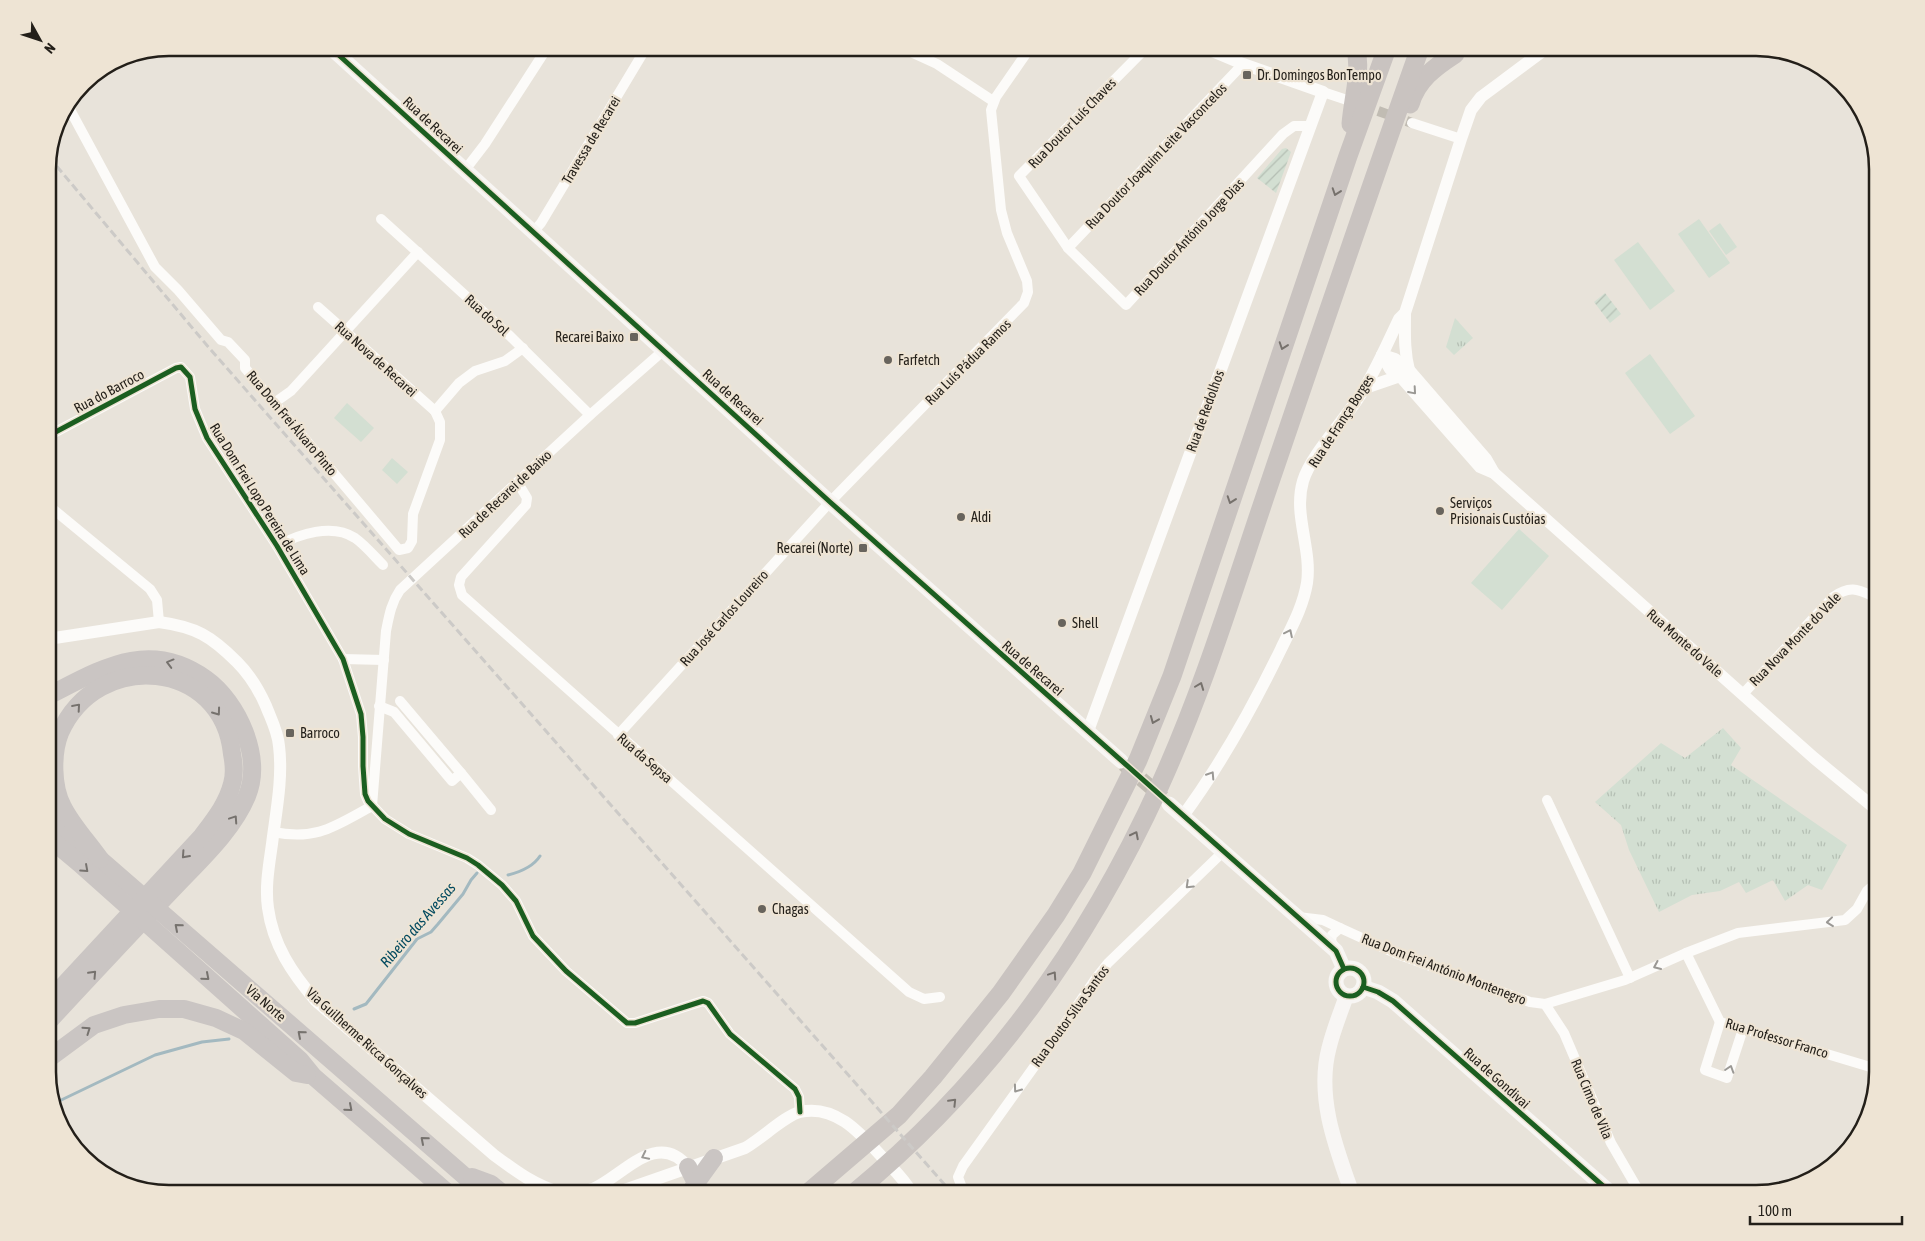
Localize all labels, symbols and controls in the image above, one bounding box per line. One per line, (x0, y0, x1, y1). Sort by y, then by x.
north arrow (15, 15, 65, 65)
text: N (41, 40, 59, 57)
place label: Dr. Domingos BonTempo (1257, 67, 1381, 83)
marker: Dr. Domingos BonTempo (1241, 69, 1253, 81)
street label: Rua Doutor Luís Chaves (1025, 75, 1119, 171)
street label: Rua Doutor Joaquim Leite Vasconcelos (1082, 80, 1230, 232)
street label: Rua de Recarei (400, 93, 466, 157)
street label: Travessa de Recarei (559, 93, 623, 187)
street label: Rua Doutor António Jorge Dias (1131, 175, 1247, 299)
one-way arrow (1331, 188, 1341, 196)
street label: Rua do Sol (462, 291, 512, 339)
street label: Rua Luís Pádua Ramos (922, 316, 1014, 408)
street label: Rua Nova de Recarei (332, 318, 420, 400)
place label: Recarei Baixo (555, 329, 624, 345)
marker: Recarei Baixo (628, 331, 640, 343)
one-way arrow (1279, 342, 1289, 350)
place label: Farfetch (898, 352, 940, 368)
marker: Farfetch (882, 354, 894, 366)
street label: Rua do Barroco (71, 366, 147, 416)
street label: Rua de Recarei (699, 366, 767, 428)
street label: Rua Dom Frei Álvaro Pinto (243, 367, 341, 479)
street label: Rua de Redolhos (1183, 368, 1227, 454)
street label: Rua de França Borges (1305, 372, 1377, 470)
one-way arrow (1407, 386, 1416, 395)
street label: Rua Dom Frei Lopo Pereira de Lima (207, 420, 313, 578)
street label: Rua de Recarei de Baixo (455, 447, 555, 541)
place label: Serviços Prisionais Custóias (1450, 495, 1546, 527)
one-way arrow (1227, 496, 1237, 504)
marker: Serviços Prisionais Custóias (1434, 505, 1446, 517)
place label: Aldi (971, 509, 991, 525)
marker: Aldi (955, 511, 967, 523)
place label: Recarei (Norte) (777, 540, 853, 556)
marker: Recarei (Norte) (857, 542, 869, 554)
street label: Rua José Carlos Loureiro (677, 567, 771, 669)
street label: Rua Nova Monte do Vale (1746, 589, 1844, 689)
street label: Rua Monte do Vale (1644, 606, 1726, 680)
place label: Shell (1072, 615, 1099, 631)
marker: Shell (1056, 617, 1068, 629)
one-way arrow (1282, 629, 1293, 638)
street label: Rua de Recarei (999, 637, 1067, 699)
one-way arrow (166, 658, 175, 669)
one-way arrow (1194, 682, 1204, 691)
one-way arrow (71, 704, 79, 713)
one-way arrow (211, 706, 220, 716)
one-way arrow (1150, 715, 1160, 723)
place label: Barroco (300, 725, 340, 741)
marker: Barroco (284, 727, 296, 739)
street label: Rua da Sepsa (614, 730, 676, 786)
one-way arrow (1204, 772, 1214, 781)
one-way arrow (228, 815, 237, 824)
one-way arrow (1129, 831, 1139, 840)
one-way arrow (181, 850, 190, 859)
one-way arrow (80, 863, 89, 872)
water label: Ribeiro das Avessas (376, 879, 459, 970)
one-way arrow (1186, 879, 1195, 888)
place label: Chagas (772, 901, 809, 917)
marker: Chagas (756, 903, 768, 915)
one-way arrow (1826, 916, 1834, 927)
one-way arrow (175, 924, 184, 933)
street label: Rua Dom Frei António Montenegro (1359, 930, 1529, 1008)
one-way arrow (1653, 959, 1662, 970)
street label: Rua Doutor Silva Santos (1028, 962, 1112, 1070)
one-way arrow (87, 970, 96, 979)
one-way arrow (1047, 971, 1056, 981)
one-way arrow (200, 972, 209, 981)
street label: Via Norte (243, 981, 289, 1025)
street label: Via Guilherme Ricca Gonçalves (303, 984, 431, 1102)
street label: Rua Professor Franco (1724, 1015, 1830, 1061)
one-way arrow (81, 1027, 91, 1036)
one-way arrow (298, 1031, 307, 1039)
street label: Rua de Gondivai (1461, 1044, 1533, 1112)
street label: Rua Cimo de Vila (1568, 1057, 1616, 1141)
one-way arrow (1725, 1065, 1735, 1073)
one-way arrow (1015, 1083, 1023, 1092)
one-way arrow (947, 1099, 956, 1108)
one-way arrow (344, 1102, 353, 1111)
one-way arrow (420, 1137, 429, 1146)
one-way arrow (641, 1150, 650, 1161)
scale bar (1750, 1194, 1902, 1226)
text: 100 m (1758, 1202, 1792, 1219)

